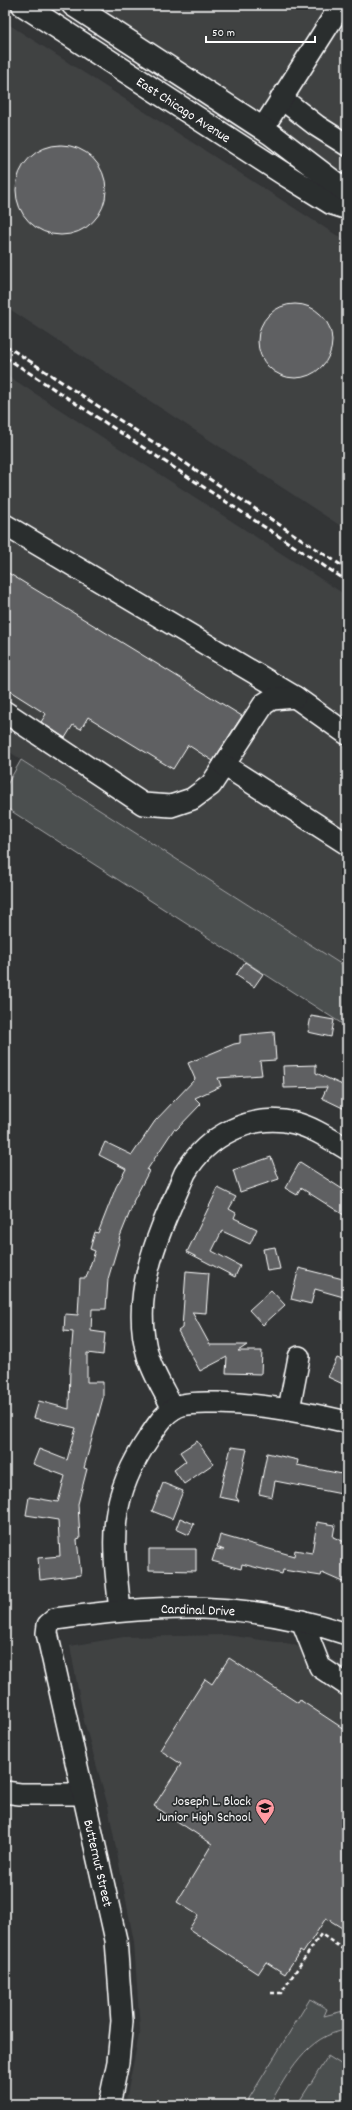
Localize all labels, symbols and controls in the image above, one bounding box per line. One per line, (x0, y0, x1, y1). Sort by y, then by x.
scale bar (206, 18, 315, 44)
text: 50 m (212, 25, 235, 42)
street label: East Chicago Avenue (132, 73, 234, 149)
street label: Cardinal Drive (160, 1600, 235, 1622)
place label: Joseph L. Block Junior High School (157, 1792, 252, 1828)
school or university icon: Joseph L. Block Junior High School (254, 1797, 276, 1825)
street label: Butternut Street (77, 1818, 117, 1909)

